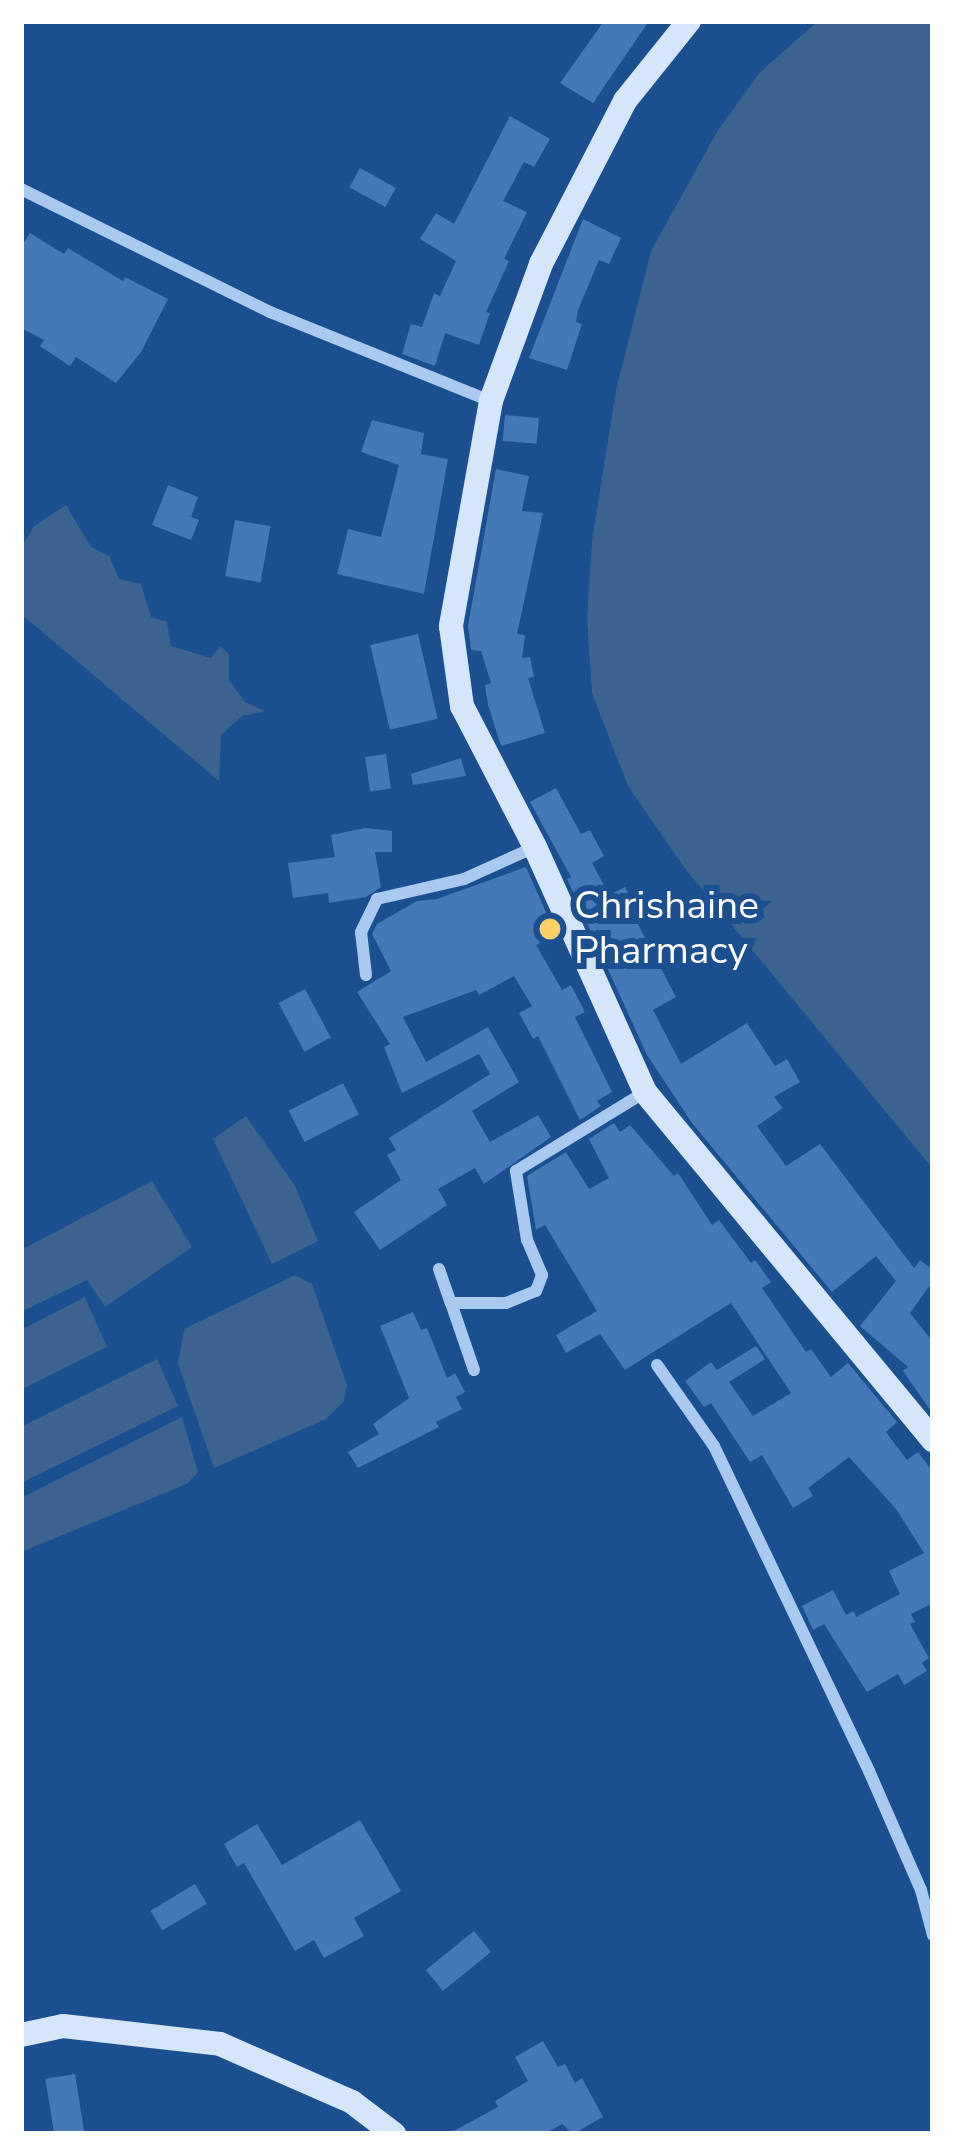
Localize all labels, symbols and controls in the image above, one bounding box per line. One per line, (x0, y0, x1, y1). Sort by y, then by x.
place label: Chrishaine Pharmacy (574, 884, 759, 975)
marker: Chrishaine Pharmacy (537, 916, 563, 942)

